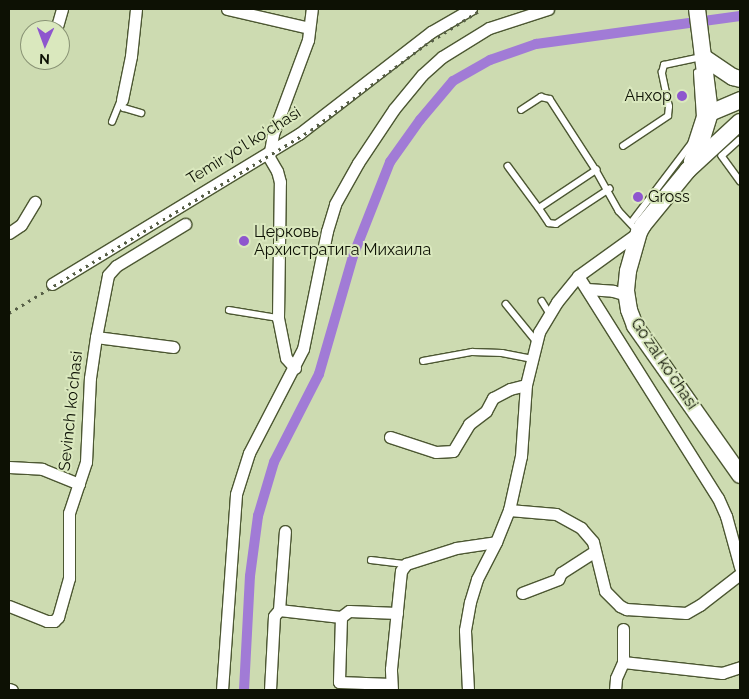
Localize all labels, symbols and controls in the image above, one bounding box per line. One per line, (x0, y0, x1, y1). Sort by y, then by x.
north arrow (20, 20, 70, 70)
text: N (39, 51, 50, 67)
place label: Анхор (624, 86, 672, 106)
marker: Анхор (676, 90, 688, 102)
street label: Temir yoʻl koʻchasi (183, 103, 305, 189)
place label: Gross (648, 187, 690, 207)
marker: Gross (632, 191, 644, 203)
place label: Церковь Архистратига Михаила (254, 222, 431, 260)
marker: Церковь Архистратига Михаила (238, 235, 250, 247)
street label: Goʻzal koʻchasi (626, 314, 702, 414)
street label: Sevinch koʻchasi (55, 350, 87, 472)

